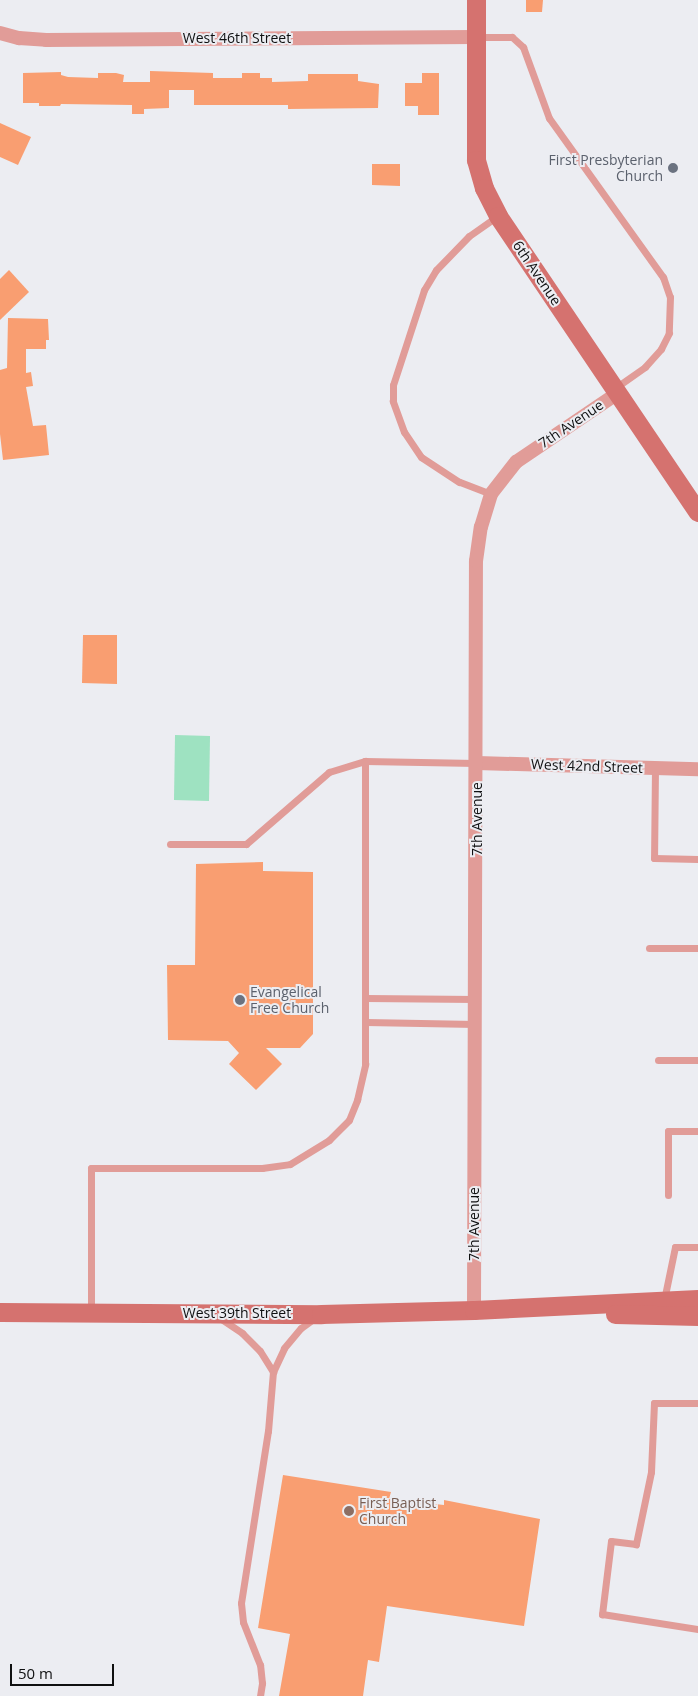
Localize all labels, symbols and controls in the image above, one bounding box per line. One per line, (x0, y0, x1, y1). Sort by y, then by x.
street label: West 46th Street (183, 30, 291, 46)
place label: First Presbyterian Church (548, 152, 663, 184)
marker: First Presbyterian Church (667, 162, 679, 174)
street label: 6th Avenue (509, 238, 565, 308)
street label: 7th Avenue (536, 396, 606, 452)
street label: West 42nd Street (531, 756, 643, 776)
street label: 7th Avenue (469, 782, 485, 856)
place label: Evangelical Free Church (250, 984, 329, 1016)
marker: Evangelical Free Church (234, 994, 246, 1006)
street label: 7th Avenue (466, 1187, 482, 1261)
street label: West 39th Street (183, 1305, 291, 1321)
place label: First Baptist Church (359, 1495, 436, 1528)
marker: First Baptist Church (343, 1505, 355, 1517)
scale bar (12, 1654, 116, 1686)
text: 50 m (18, 1663, 53, 1683)

